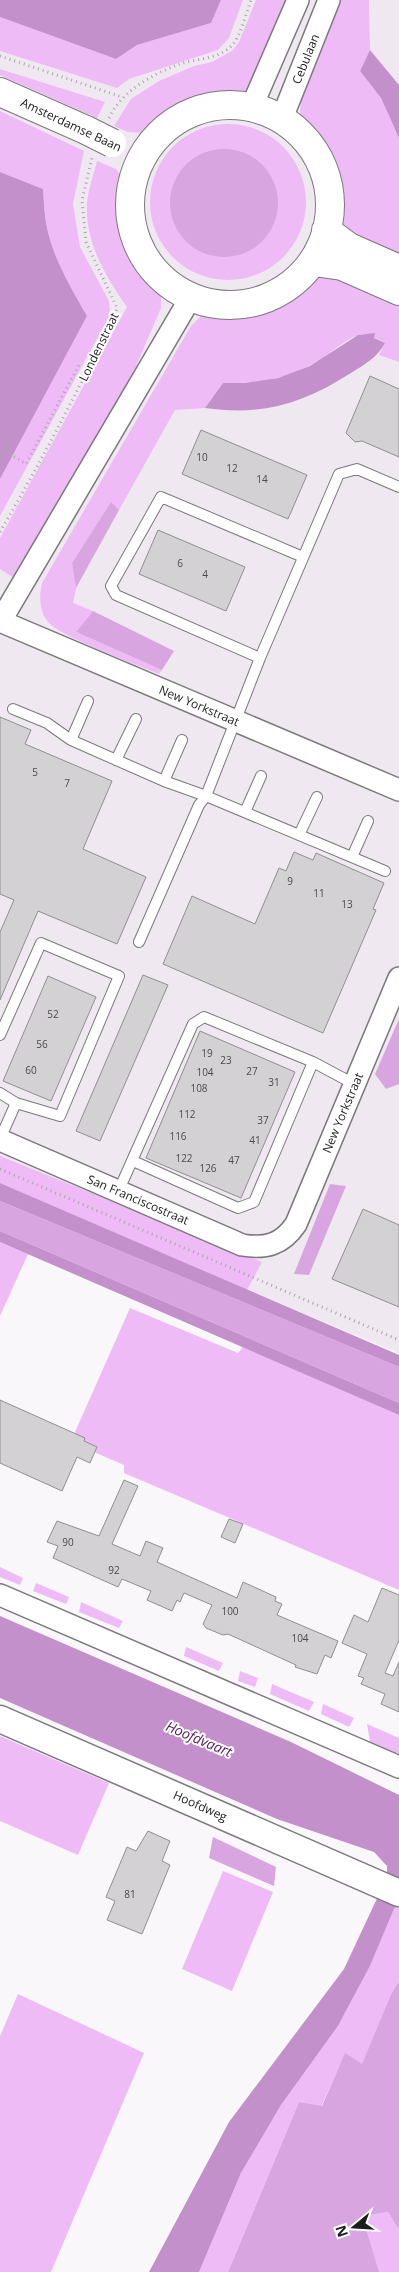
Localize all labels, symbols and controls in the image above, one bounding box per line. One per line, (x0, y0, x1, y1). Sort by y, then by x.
street label: Cebulaan (288, 31, 323, 86)
street label: Amsterdamse Baan (18, 94, 124, 155)
street label: Londenstraat (75, 309, 123, 384)
house number: 10 (196, 450, 208, 464)
house number: 12 (226, 461, 238, 475)
house number: 14 (256, 472, 268, 486)
house number: 6 (177, 556, 183, 570)
house number: 4 (202, 567, 208, 581)
street label: New Yorkstraat (156, 681, 242, 730)
house number: 5 (32, 765, 38, 779)
house number: 7 (64, 776, 70, 790)
house number: 9 (287, 874, 293, 888)
house number: 11 (313, 886, 325, 900)
house number: 13 (341, 897, 353, 911)
house number: 52 (47, 1007, 59, 1021)
house number: 56 (36, 1037, 48, 1051)
house number: 19 (201, 1046, 213, 1060)
house number: 23 (220, 1053, 232, 1067)
house number: 60 (25, 1063, 37, 1077)
house number: 27 (246, 1064, 258, 1078)
house number: 104 (196, 1065, 214, 1079)
street label: New Yorkstraat (318, 1070, 367, 1156)
house number: 31 (268, 1075, 280, 1089)
house number: 108 (190, 1081, 208, 1095)
house number: 112 (178, 1107, 196, 1121)
house number: 37 (257, 1113, 269, 1127)
house number: 116 (169, 1129, 187, 1143)
house number: 41 (249, 1133, 261, 1147)
house number: 122 (175, 1151, 193, 1165)
house number: 47 (228, 1153, 240, 1167)
house number: 126 (199, 1161, 217, 1175)
street label: San Franciscostraat (85, 1170, 192, 1229)
house number: 90 (62, 1535, 74, 1549)
house number: 92 (108, 1563, 120, 1577)
house number: 100 (221, 1604, 239, 1618)
house number: 104 (291, 1631, 309, 1645)
water label: Hoofdvaart (163, 1716, 236, 1762)
street label: Hoofdweg (171, 1786, 230, 1825)
house number: 81 (124, 1887, 136, 1901)
north arrow (329, 2202, 379, 2252)
text: N (330, 2223, 352, 2240)

